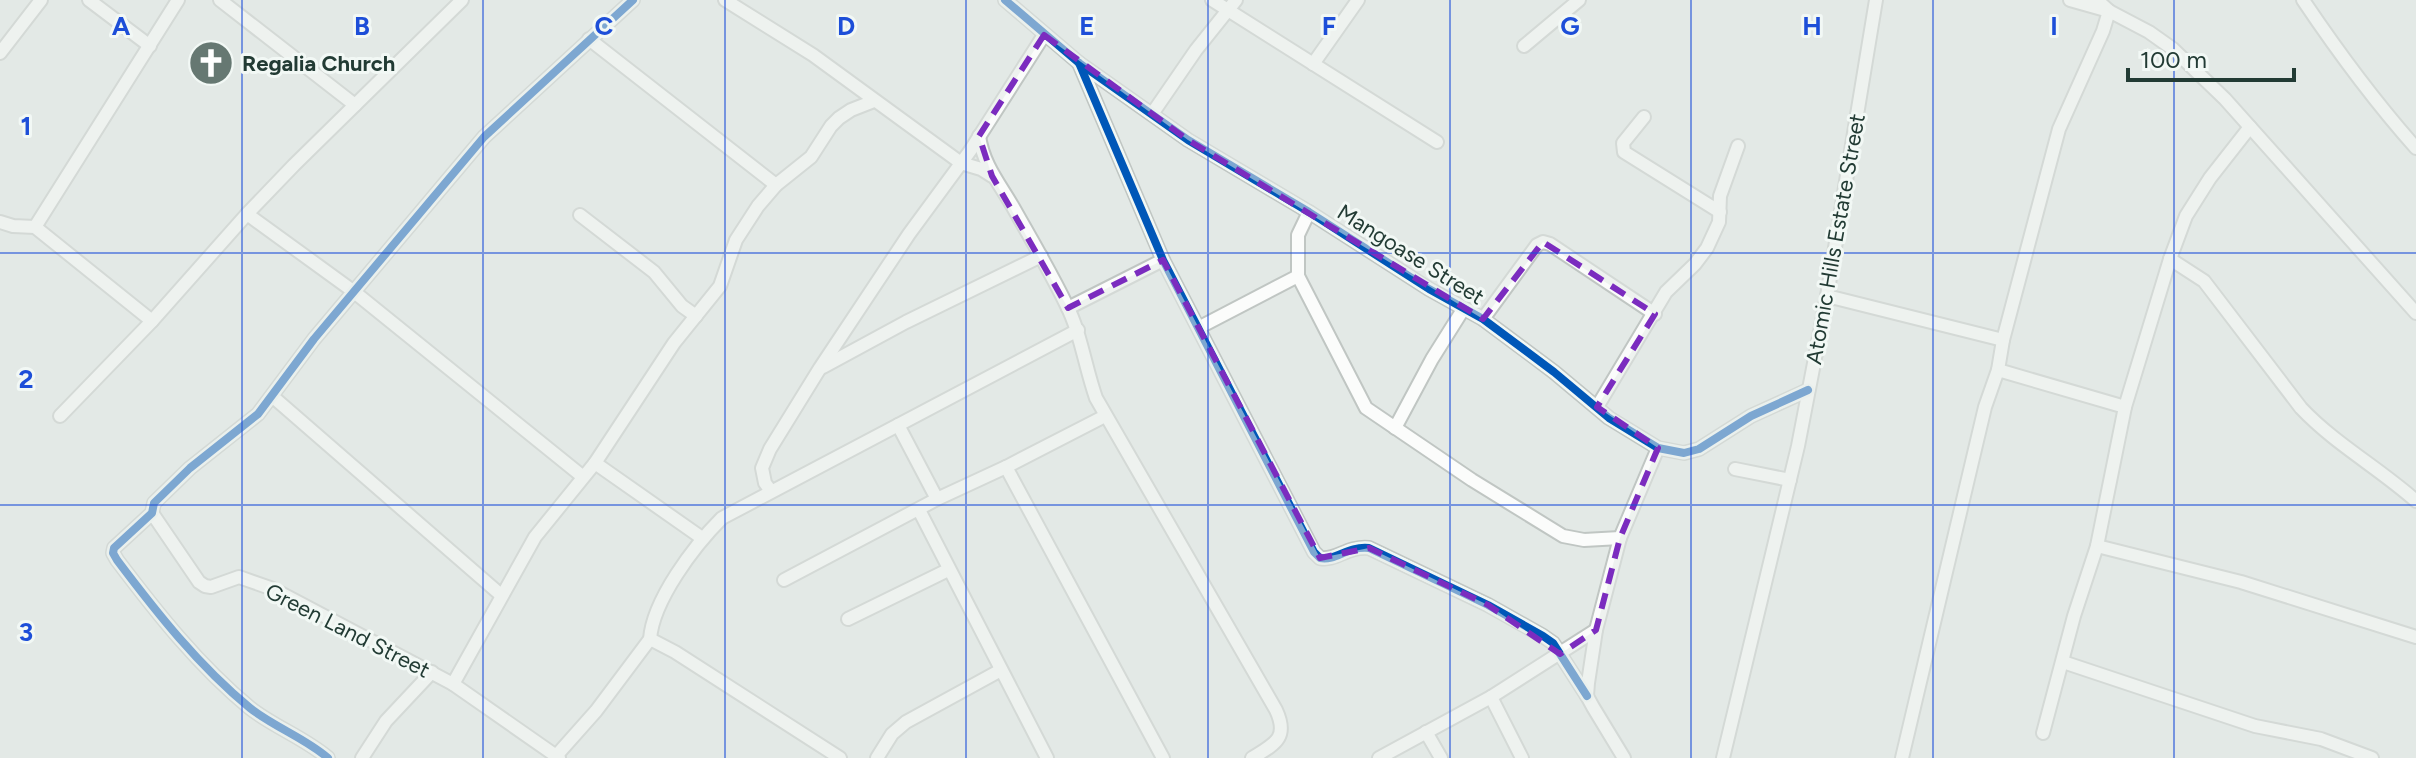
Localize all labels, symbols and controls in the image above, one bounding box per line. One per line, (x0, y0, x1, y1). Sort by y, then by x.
text: A (112, 10, 131, 42)
text: B (354, 10, 370, 42)
text: C (595, 10, 614, 42)
text: D (837, 10, 855, 42)
text: E (1079, 10, 1095, 42)
text: F (1322, 10, 1336, 42)
text: G (1560, 10, 1580, 42)
text: H (1802, 10, 1822, 42)
text: I (2050, 10, 2058, 42)
scale bar (2128, 32, 2294, 82)
church icon: Regalia Church (187, 39, 235, 87)
text: 100 m (2140, 45, 2207, 74)
place label: Regalia Church (242, 50, 395, 77)
text: 1 (21, 110, 31, 142)
street label: Atomic Hills Estate Street (1800, 112, 1871, 367)
street label: Mangoase Street (1332, 198, 1489, 310)
text: 2 (18, 363, 34, 395)
street label: Green Land Street (261, 577, 434, 684)
text: 3 (19, 616, 33, 648)

